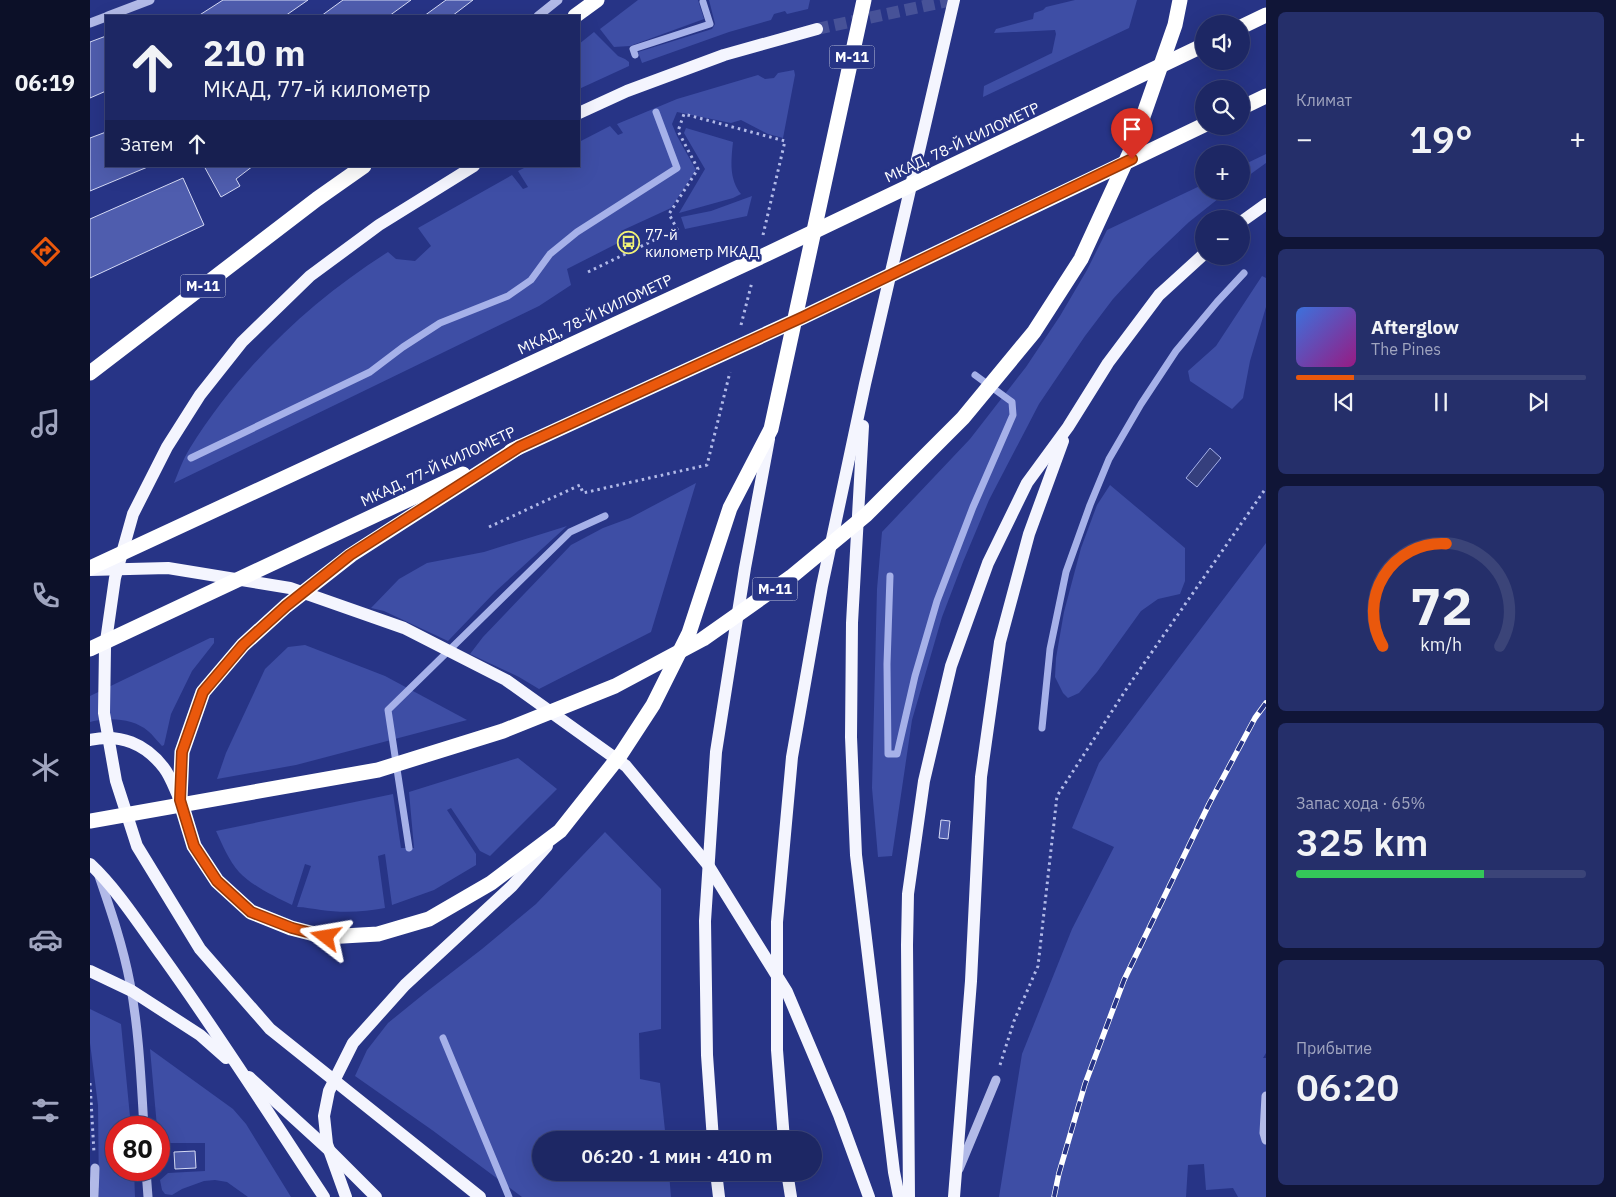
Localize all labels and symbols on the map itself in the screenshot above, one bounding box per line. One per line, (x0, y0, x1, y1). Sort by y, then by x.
road number: М-11 (830, 46, 874, 68)
street label: МКАД, 78-Й КИЛОМЕТР (882, 98, 1042, 186)
pin (1111, 108, 1153, 159)
place label: 77-й километр МКАД (645, 225, 760, 261)
bus stop icon: 77-й километр МКАД (617, 231, 641, 255)
street label: МКАД, 78-Й КИЛОМЕТР (515, 270, 675, 358)
road number: М-11 (180, 274, 226, 298)
street label: МКАД, 77-Й КИЛОМЕТР (358, 422, 518, 510)
road number: М-11 (752, 578, 798, 600)
position arrow (299, 910, 351, 962)
speed limit sign: 80 (105, 1116, 170, 1181)

